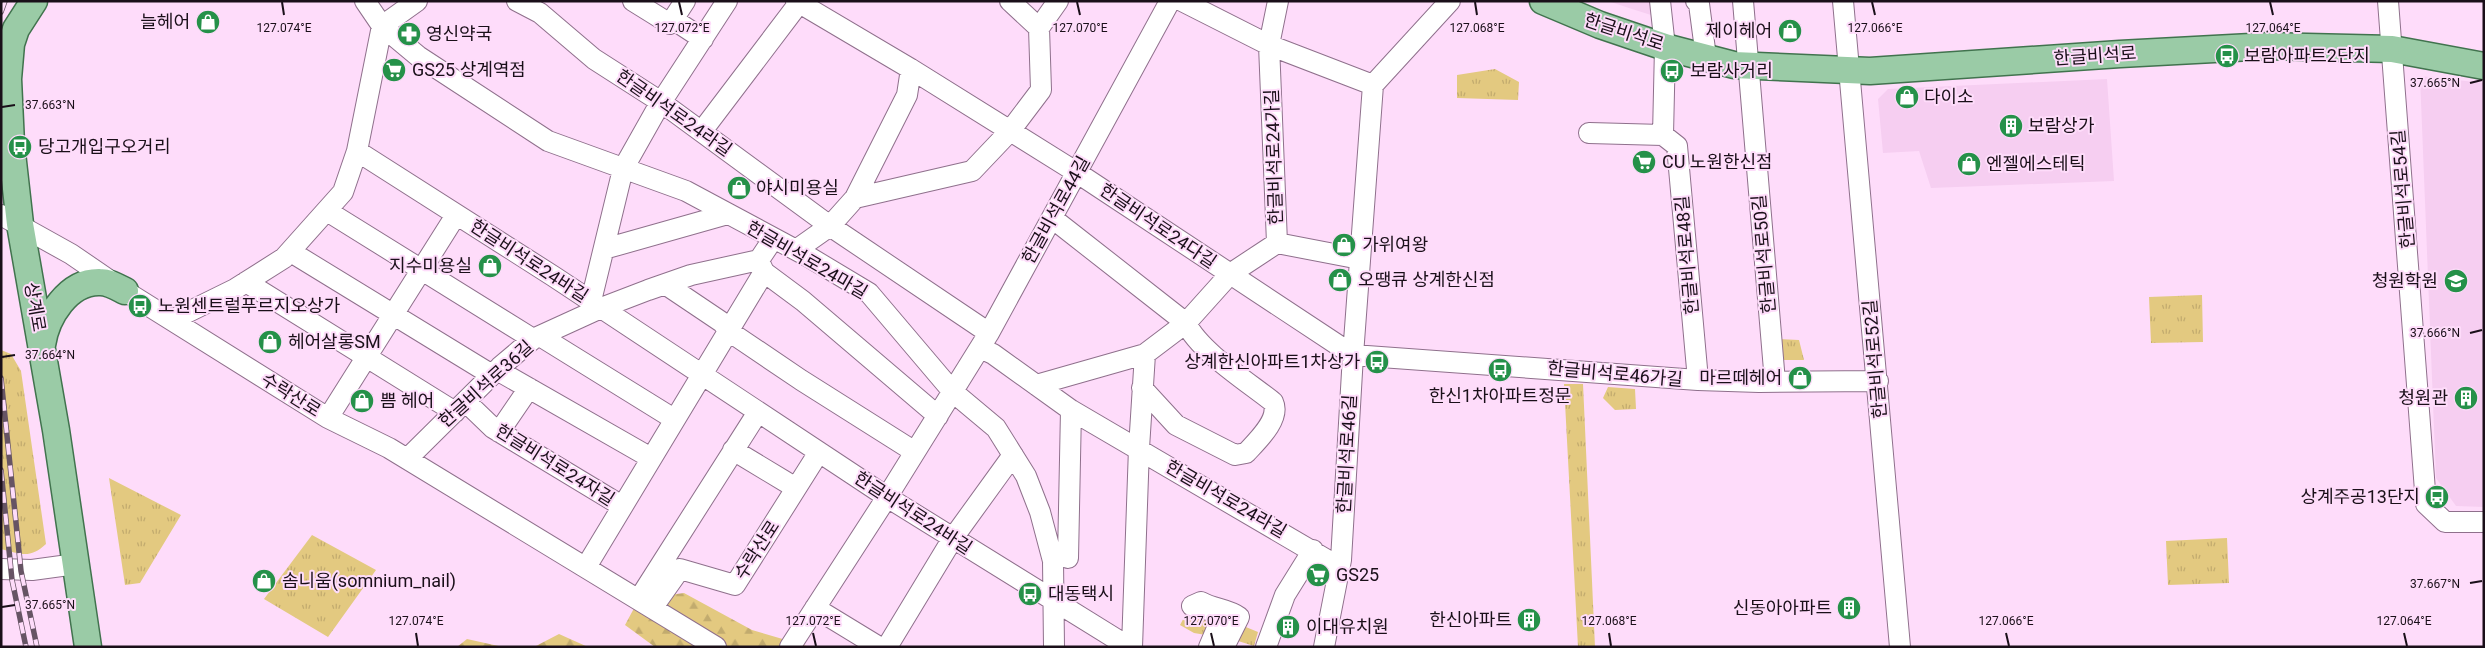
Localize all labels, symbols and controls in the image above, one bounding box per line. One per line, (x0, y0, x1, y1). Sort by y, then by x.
shop icon: 늘헤어 (195, 9, 221, 35)
street label: 한글비석로 (1582, 9, 1667, 54)
place label: 늘헤어 (140, 11, 190, 32)
shop icon: 제이헤어 (1777, 18, 1803, 44)
place label: 제이헤어 (1706, 20, 1772, 41)
text: 127.074°E (257, 21, 312, 35)
pharmacy icon: 영신약국 (396, 21, 422, 47)
text: 127.072°E (655, 21, 710, 35)
text: 127.070°E (1053, 21, 1108, 35)
text: 127.068°E (1450, 21, 1505, 35)
text: 127.066°E (1848, 21, 1903, 35)
text: 127.064°E (2246, 21, 2301, 35)
place label: 영신약국 (426, 23, 492, 44)
street label: 한글비석로 (2053, 42, 2137, 69)
bus stop icon: 보람아파트2단지 (2214, 43, 2240, 69)
place label: 보람아파트2단지 (2244, 45, 2370, 66)
supermarket icon: GS25 상계역점 (381, 57, 407, 83)
bus stop icon: 보람사거리 (1659, 58, 1685, 84)
place label: GS25 상계역점 (412, 59, 526, 80)
place label: 보람사거리 (1690, 60, 1773, 81)
street label: 한글비석로24라길 (612, 65, 736, 160)
text: 37.665°N (2410, 76, 2460, 90)
shop icon: 다이소 (1894, 84, 1920, 110)
place label: 다이소 (1924, 86, 1974, 107)
street label: 한글비석로24가길 (1261, 89, 1286, 225)
text: 37.663°N (25, 98, 75, 112)
building icon: 보람상가 (1998, 113, 2024, 139)
place label: 보람상가 (2028, 115, 2095, 136)
street label: 한글비석로54길 (2387, 129, 2418, 250)
bus stop icon: 당고개입구오거리 (7, 134, 33, 160)
place label: 당고개입구오거리 (38, 136, 170, 157)
supermarket icon: CU 노원한신점 (1631, 149, 1657, 175)
place label: CU 노원한신점 (1662, 151, 1773, 172)
shop icon: 엔젤에스테틱 (1956, 151, 1982, 177)
street label: 한글비석로44길 (1017, 152, 1094, 267)
place label: 엔젤에스테틱 (1986, 153, 2085, 174)
shop icon: 야시미용실 (726, 175, 752, 201)
place label: 야시미용실 (756, 177, 839, 198)
street label: 한글비석로24다길 (1096, 179, 1221, 272)
street label: 한글비석로50길 (1748, 194, 1779, 315)
street label: 한글비석로48길 (1671, 195, 1702, 316)
street label: 한글비석로24바길 (466, 215, 592, 306)
street label: 한글비석로24마길 (743, 216, 871, 303)
shop icon: 가위여왕 (1331, 232, 1357, 258)
place label: 가위여왕 (1362, 234, 1428, 255)
shop icon: 지수미용실 (477, 253, 503, 279)
place label: 지수미용실 (389, 255, 472, 276)
shop icon: 오땡큐 상계한신점 (1327, 267, 1353, 293)
school or university icon: 청원학원 (2443, 268, 2469, 294)
place label: 오땡큐 상계한신점 (1358, 269, 1495, 290)
place label: 청원학원 (2372, 270, 2438, 291)
street label: 상계로 (21, 281, 50, 333)
bus stop icon: 노원센트럴푸르지오상가 (127, 293, 153, 319)
place label: 노원센트럴푸르지오상가 (158, 295, 341, 316)
street label: 한글비석로52길 (1859, 299, 1890, 420)
text: 37.666°N (2410, 326, 2460, 340)
shop icon: 헤어살롱SM (257, 329, 283, 355)
place label: 헤어살롱SM (288, 331, 381, 352)
street label: 한글비석로36길 (434, 336, 537, 431)
text: 37.664°N (25, 348, 75, 362)
bus stop icon: 상계한신아파트1차상가 (1364, 349, 1390, 375)
place label: 상계한신아파트1차상가 (1184, 351, 1360, 372)
bus stop icon: 한신1차아파트정문 (1487, 357, 1513, 383)
street label: 한글비석로46가길 (1546, 357, 1684, 390)
shop icon: 마르떼헤어 (1787, 365, 1813, 391)
place label: 마르떼헤어 (1699, 367, 1782, 388)
street label: 수락산로 (258, 368, 325, 421)
place label: 한신1차아파트정문 (1429, 385, 1571, 406)
building icon: 청원관 (2453, 385, 2479, 411)
place label: 청원관 (2398, 387, 2448, 408)
shop icon: 쁨 헤어 (349, 388, 375, 414)
place label: 쁨 헤어 (380, 390, 434, 411)
street label: 한글비석로46길 (1333, 394, 1360, 514)
street label: 한글비석로24자길 (492, 420, 619, 510)
street label: 한글비석로24라길 (1162, 455, 1290, 542)
street label: 한글비석로24바길 (850, 467, 976, 558)
bus stop icon: 상계주공13단지 (2424, 484, 2450, 510)
place label: 상계주공13단지 (2300, 486, 2420, 507)
street label: 수락산로 (730, 516, 783, 583)
supermarket icon: GS25 (1305, 562, 1331, 588)
place label: GS25 (1336, 564, 1379, 585)
shop icon: 솜니움(somnium_nail) (251, 568, 277, 594)
place label: 솜니움(somnium_nail) (282, 570, 456, 592)
text: 37.667°N (2410, 577, 2460, 591)
bus stop icon: 대동택시 (1017, 581, 1043, 607)
place label: 대동택시 (1048, 583, 1114, 604)
building icon: 신동아아파트 (1836, 595, 1862, 621)
place label: 신동아아파트 (1733, 597, 1832, 618)
text: 37.665°N (25, 598, 75, 612)
building icon: 한신아파트 (1516, 607, 1542, 633)
place label: 한신아파트 (1429, 609, 1512, 630)
text: 127.074°E (389, 614, 444, 628)
text: 127.072°E (786, 614, 841, 628)
text: 127.070°E (1184, 614, 1239, 628)
building icon: 이대유치원 (1275, 614, 1301, 640)
text: 127.068°E (1582, 614, 1637, 628)
text: 127.066°E (1979, 614, 2034, 628)
text: 127.064°E (2377, 614, 2432, 628)
place label: 이대유치원 (1306, 616, 1389, 637)

